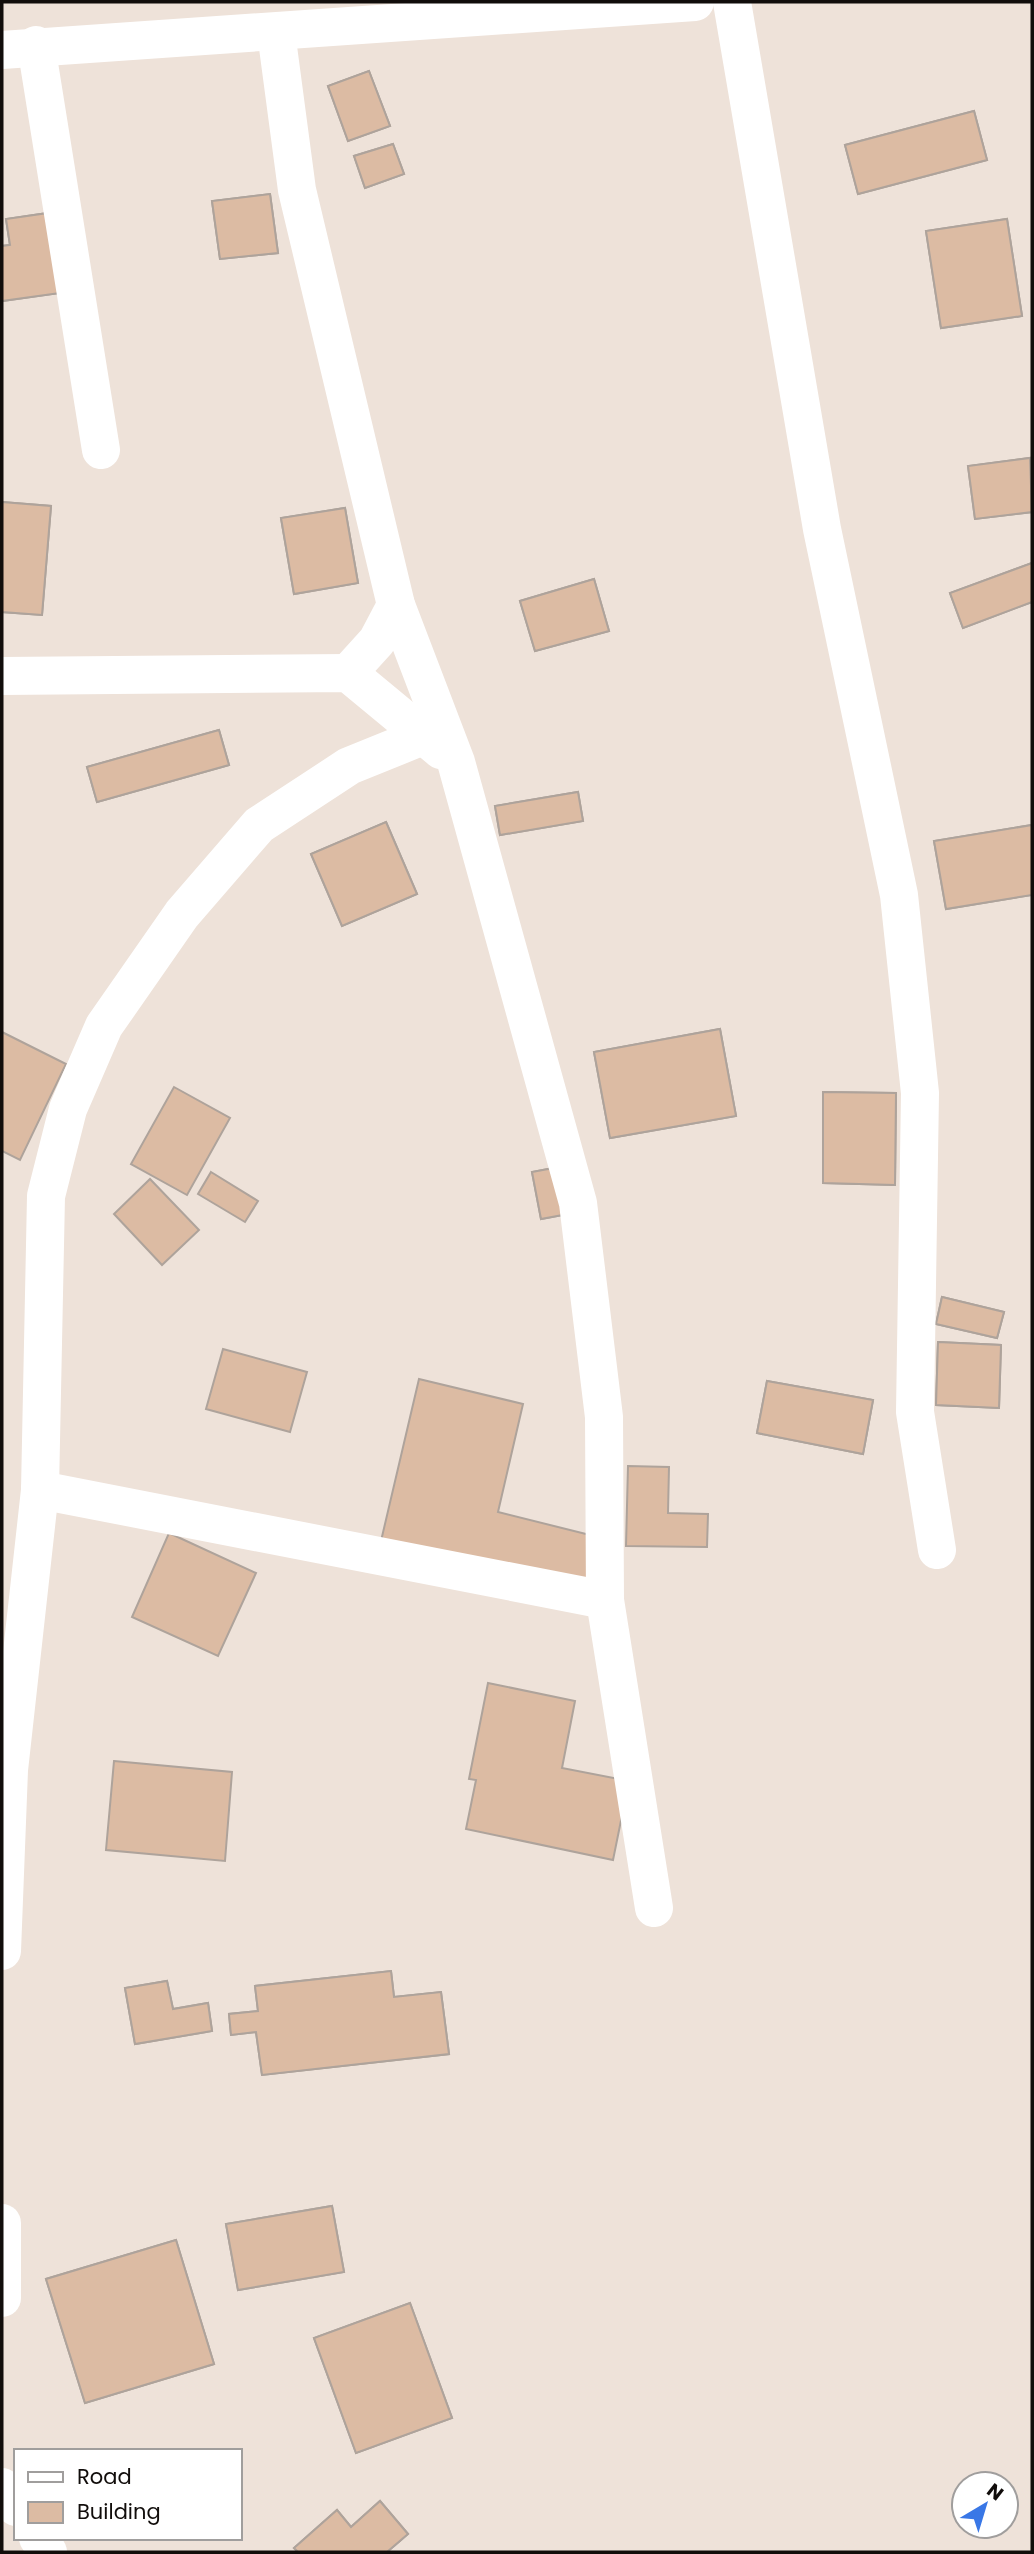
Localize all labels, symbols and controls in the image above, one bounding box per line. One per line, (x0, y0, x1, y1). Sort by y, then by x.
legend (14, 2449, 242, 2540)
text: Road (77, 2462, 132, 2491)
north arrow (950, 2470, 1020, 2540)
text: N (981, 2477, 1009, 2507)
text: Building (77, 2497, 161, 2526)

